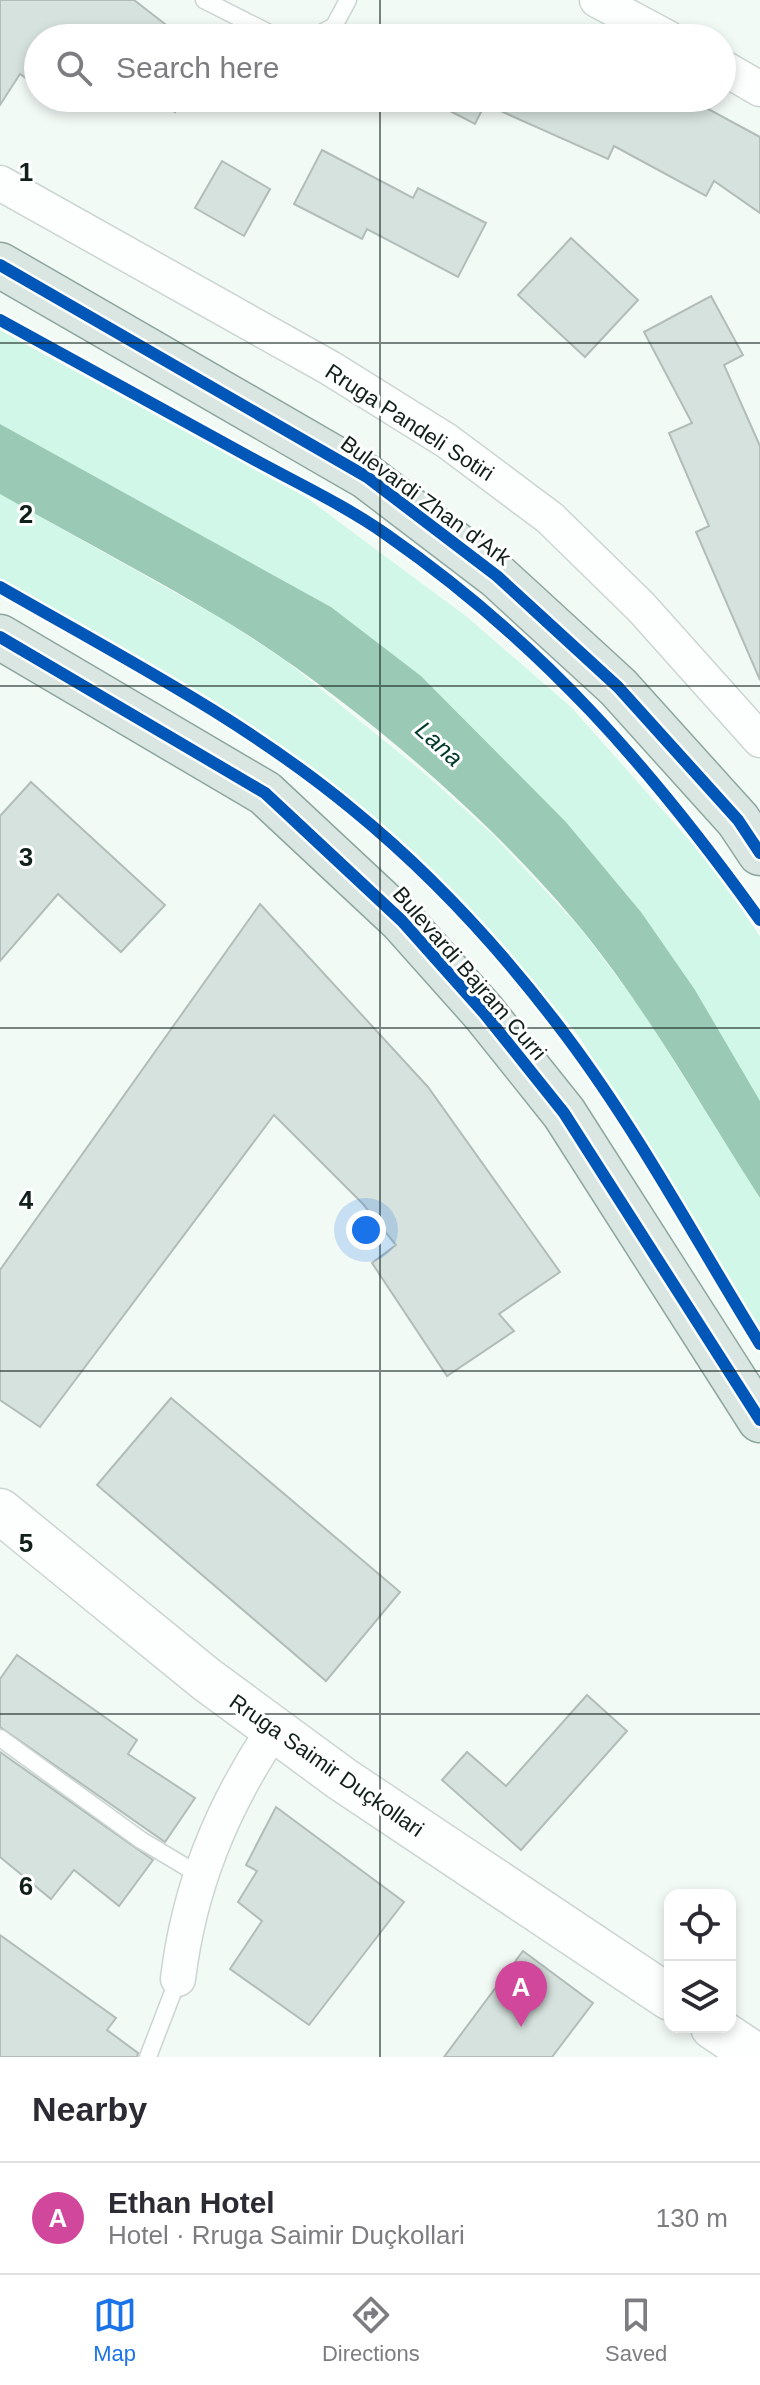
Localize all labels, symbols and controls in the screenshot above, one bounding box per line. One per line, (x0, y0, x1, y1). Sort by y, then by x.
search box (24, 24, 736, 112)
icon: search (52, 46, 96, 90)
text: Search here (116, 51, 279, 84)
text: 1 (19, 157, 33, 187)
street label: Rruga Pandeli Sotiri (321, 359, 499, 486)
street label: Bulevardi Zhan d'Ark (336, 430, 516, 571)
text: 2 (19, 499, 33, 529)
water label: Lana (410, 716, 468, 772)
text: 3 (19, 842, 33, 872)
street label: Bulevardi Bajram Curri (388, 882, 552, 1065)
text: 4 (19, 1185, 34, 1215)
your location (346, 1210, 386, 1250)
text: 5 (19, 1528, 33, 1558)
street label: Rruga Saimir Duçkollari (225, 1689, 429, 1842)
text: 6 (19, 1871, 33, 1901)
map controls (664, 1889, 736, 2033)
button: locate (664, 1889, 736, 1961)
pin: A (495, 1961, 547, 2027)
button: layers (664, 1961, 736, 2033)
text: Nearby (32, 2090, 147, 2128)
text: Ethan Hotel (108, 2186, 275, 2219)
text: A (49, 2203, 67, 2233)
text: 130 m (656, 2203, 728, 2233)
text: Hotel · Rruga Saimir Duçkollari (108, 2220, 465, 2250)
tab: Map (93, 2293, 137, 2367)
tab: Directions (322, 2293, 420, 2367)
tab: Saved (605, 2293, 667, 2367)

